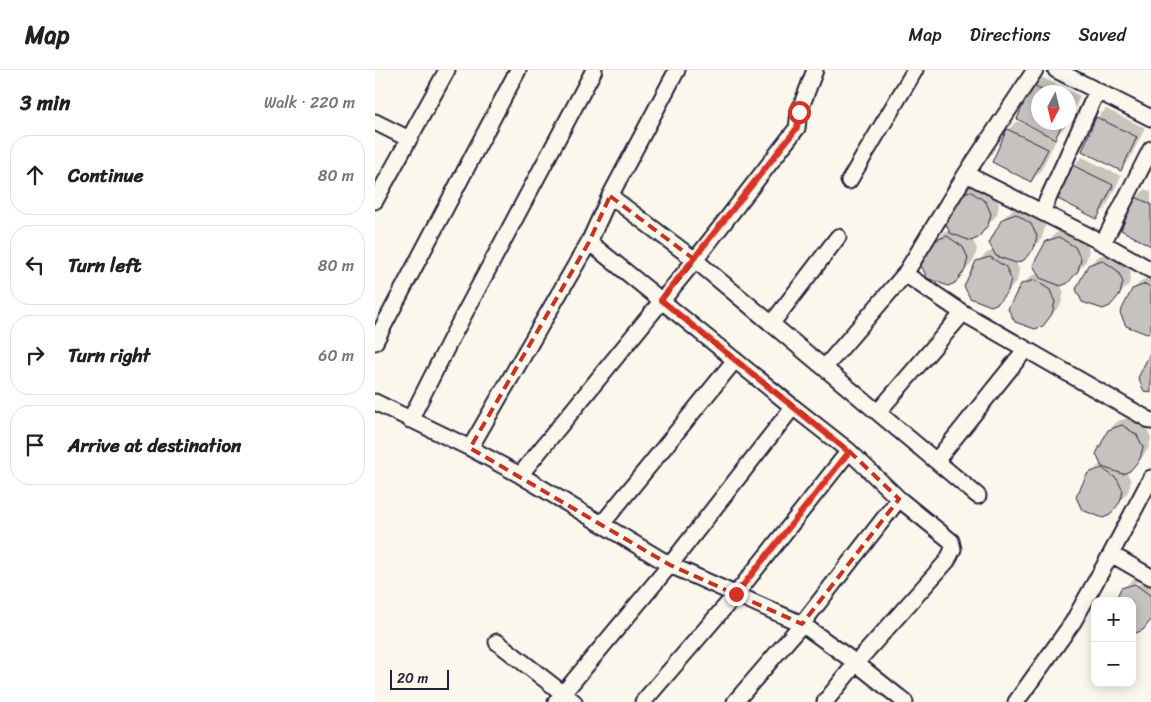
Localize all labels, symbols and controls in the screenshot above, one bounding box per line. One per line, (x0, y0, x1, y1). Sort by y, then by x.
text: Map (25, 14, 69, 56)
text: Map (909, 19, 942, 51)
text: Directions (970, 19, 1051, 51)
text: Saved (1079, 19, 1126, 51)
text: 3 min (20, 84, 70, 122)
north arrow (1031, 85, 1076, 130)
text: Walk · 220 m (264, 88, 355, 117)
route start (788, 101, 811, 124)
text: Continue (68, 159, 144, 192)
icon: ahead (21, 161, 49, 189)
text: 80 m (318, 161, 354, 190)
text: Turn left (68, 249, 141, 282)
icon: left (21, 251, 49, 279)
text: 80 m (318, 251, 354, 280)
text: Turn right (68, 339, 150, 372)
icon: right (21, 341, 49, 369)
text: 60 m (318, 341, 354, 370)
text: Arrive at destination (68, 429, 241, 462)
icon: arrive (21, 431, 49, 459)
route end (725, 583, 748, 606)
map controls (1091, 597, 1136, 687)
button: + (1091, 597, 1136, 642)
button: − (1091, 642, 1136, 687)
text: 20 m (397, 666, 428, 691)
scale bar (390, 667, 449, 690)

